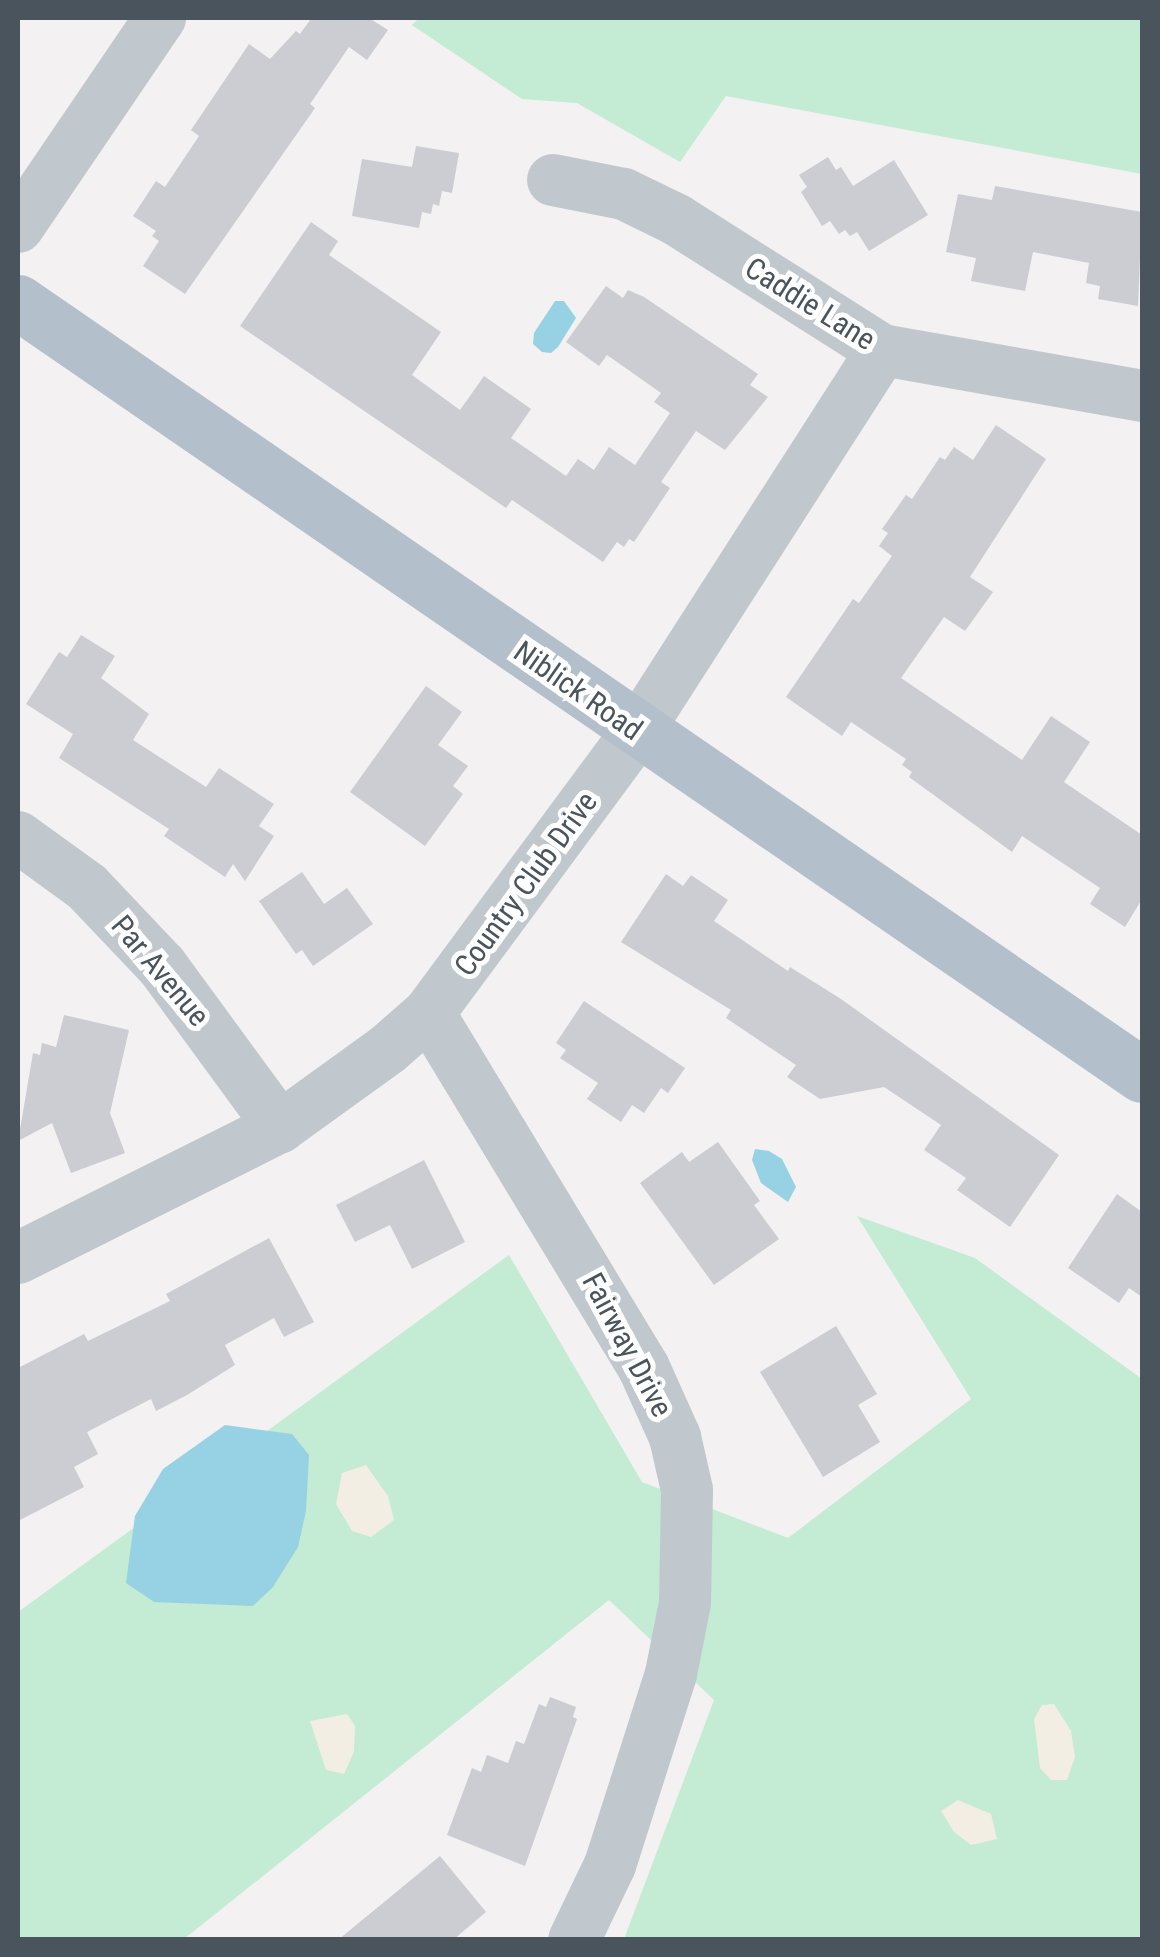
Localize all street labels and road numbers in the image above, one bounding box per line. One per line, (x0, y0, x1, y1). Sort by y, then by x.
street label: Caddie Lane (738, 250, 882, 358)
street label: Niblick Road (507, 634, 649, 748)
street label: Country Club Drive (447, 785, 605, 983)
street label: Par Avenue (103, 908, 217, 1034)
street label: Fairway Drive (574, 1267, 680, 1423)

